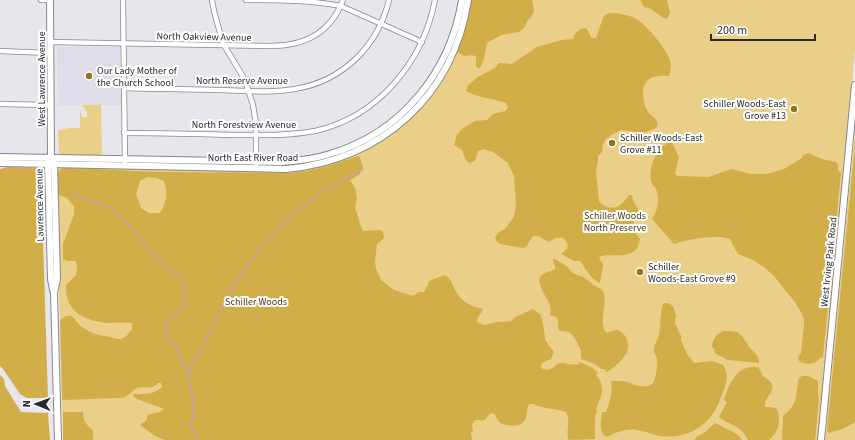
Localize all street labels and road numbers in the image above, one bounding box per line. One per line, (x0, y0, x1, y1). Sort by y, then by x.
street label: North Oakview Avenue (156, 29, 252, 45)
street label: West Lawrence Avenue (35, 31, 49, 127)
street label: North Reserve Avenue (196, 74, 288, 88)
street label: North Forestview Avenue (192, 118, 296, 132)
street label: North East River Road (208, 151, 298, 165)
street label: Lawrence Avenue (32, 168, 48, 242)
street label: West Irving Park Road (817, 216, 841, 308)

